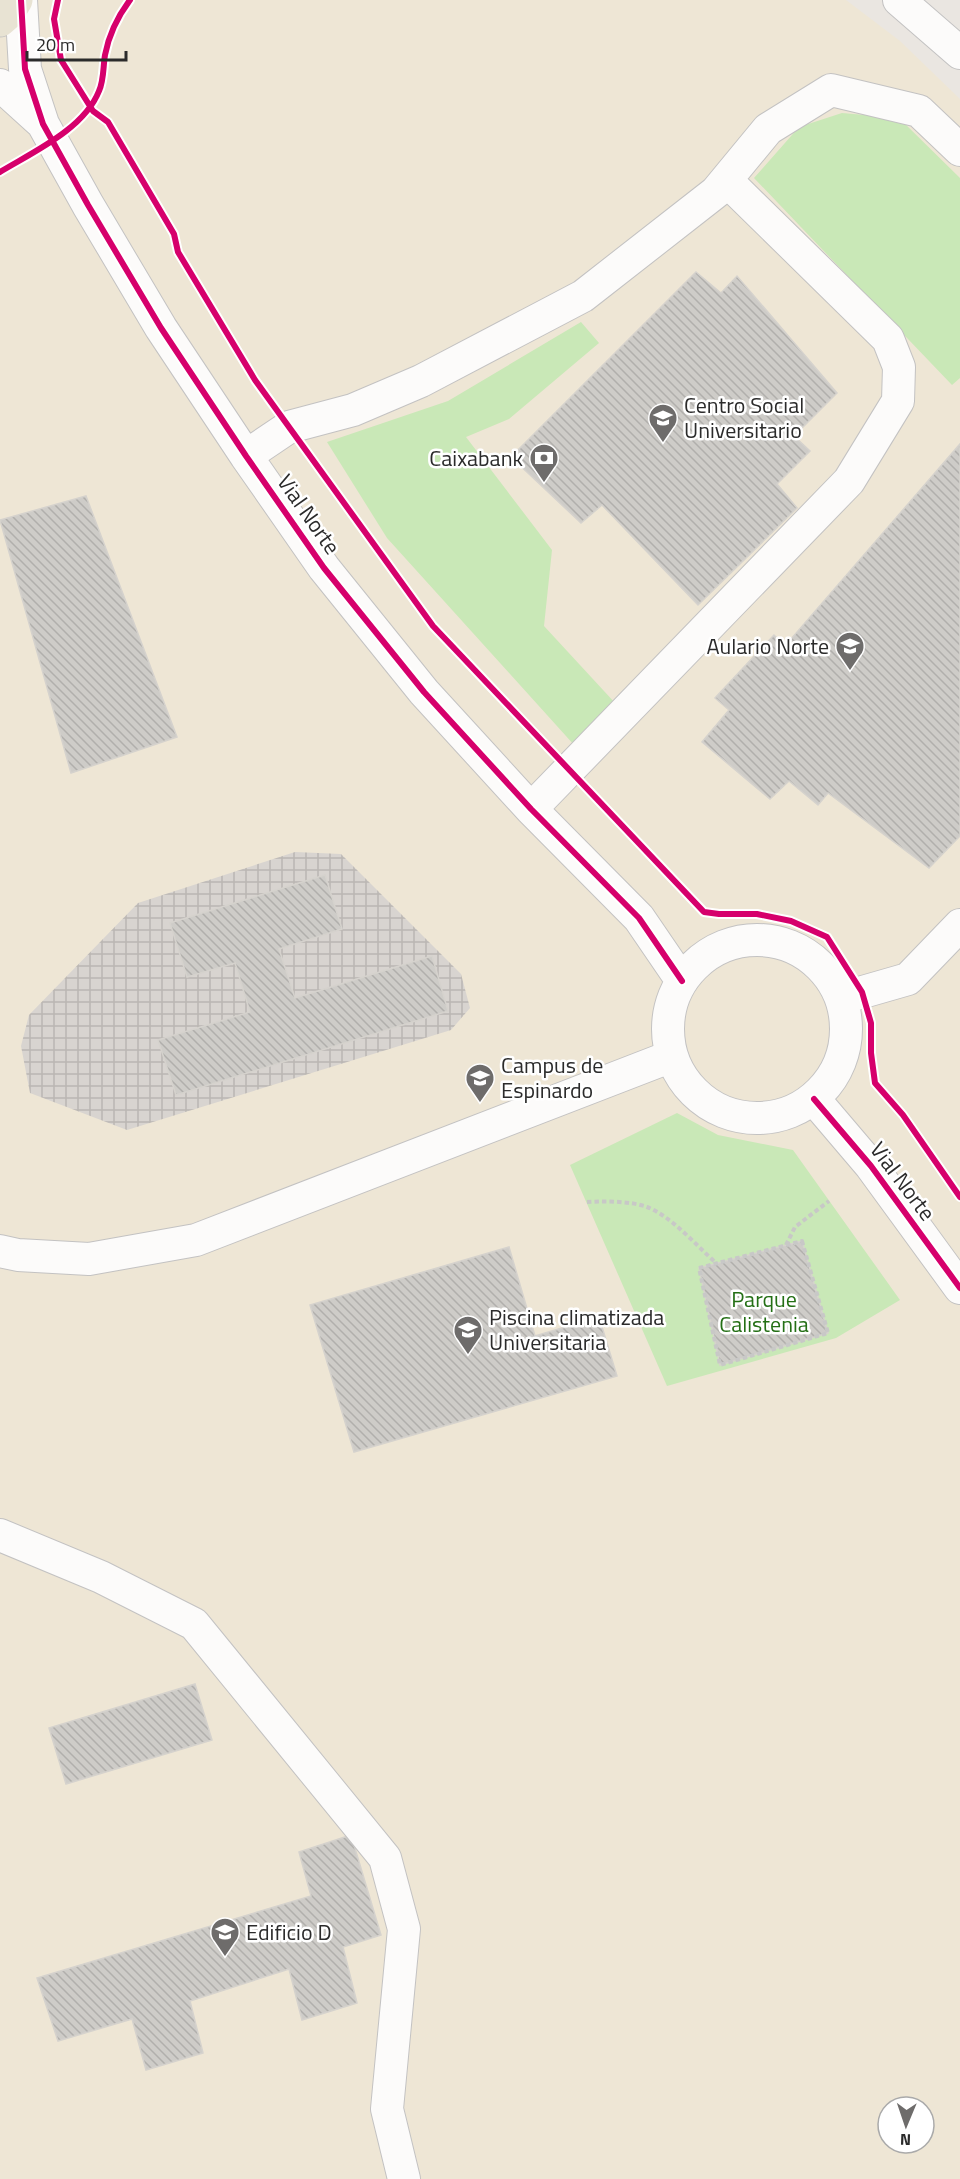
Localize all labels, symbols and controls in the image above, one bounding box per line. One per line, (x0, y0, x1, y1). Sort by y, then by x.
scale bar (27, 24, 126, 62)
text: 20 m (36, 31, 75, 58)
place label: Centro Social Universitario (684, 388, 804, 447)
school or university icon: Centro Social Universitario (647, 402, 679, 444)
place label: Caixabank (429, 441, 523, 475)
bank icon: Caixabank (528, 442, 560, 484)
street label: Vial Norte (269, 467, 349, 561)
place label: Aulario Norte (706, 629, 829, 663)
school or university icon: Aulario Norte (834, 630, 866, 672)
place label: Campus de Espinardo (501, 1048, 603, 1107)
school or university icon: Campus de Espinardo (464, 1062, 496, 1104)
street label: Vial Norte (862, 1134, 944, 1228)
park label: Parque Calistenia (719, 1282, 809, 1341)
place label: Piscina climatizada Universitaria (489, 1300, 664, 1359)
school or university icon: Piscina climatizada Universitaria (452, 1314, 484, 1356)
place label: Edificio D (246, 1915, 332, 1949)
school or university icon: Edificio D (209, 1916, 241, 1958)
north arrow (876, 2095, 936, 2155)
text: N (900, 2128, 911, 2152)

